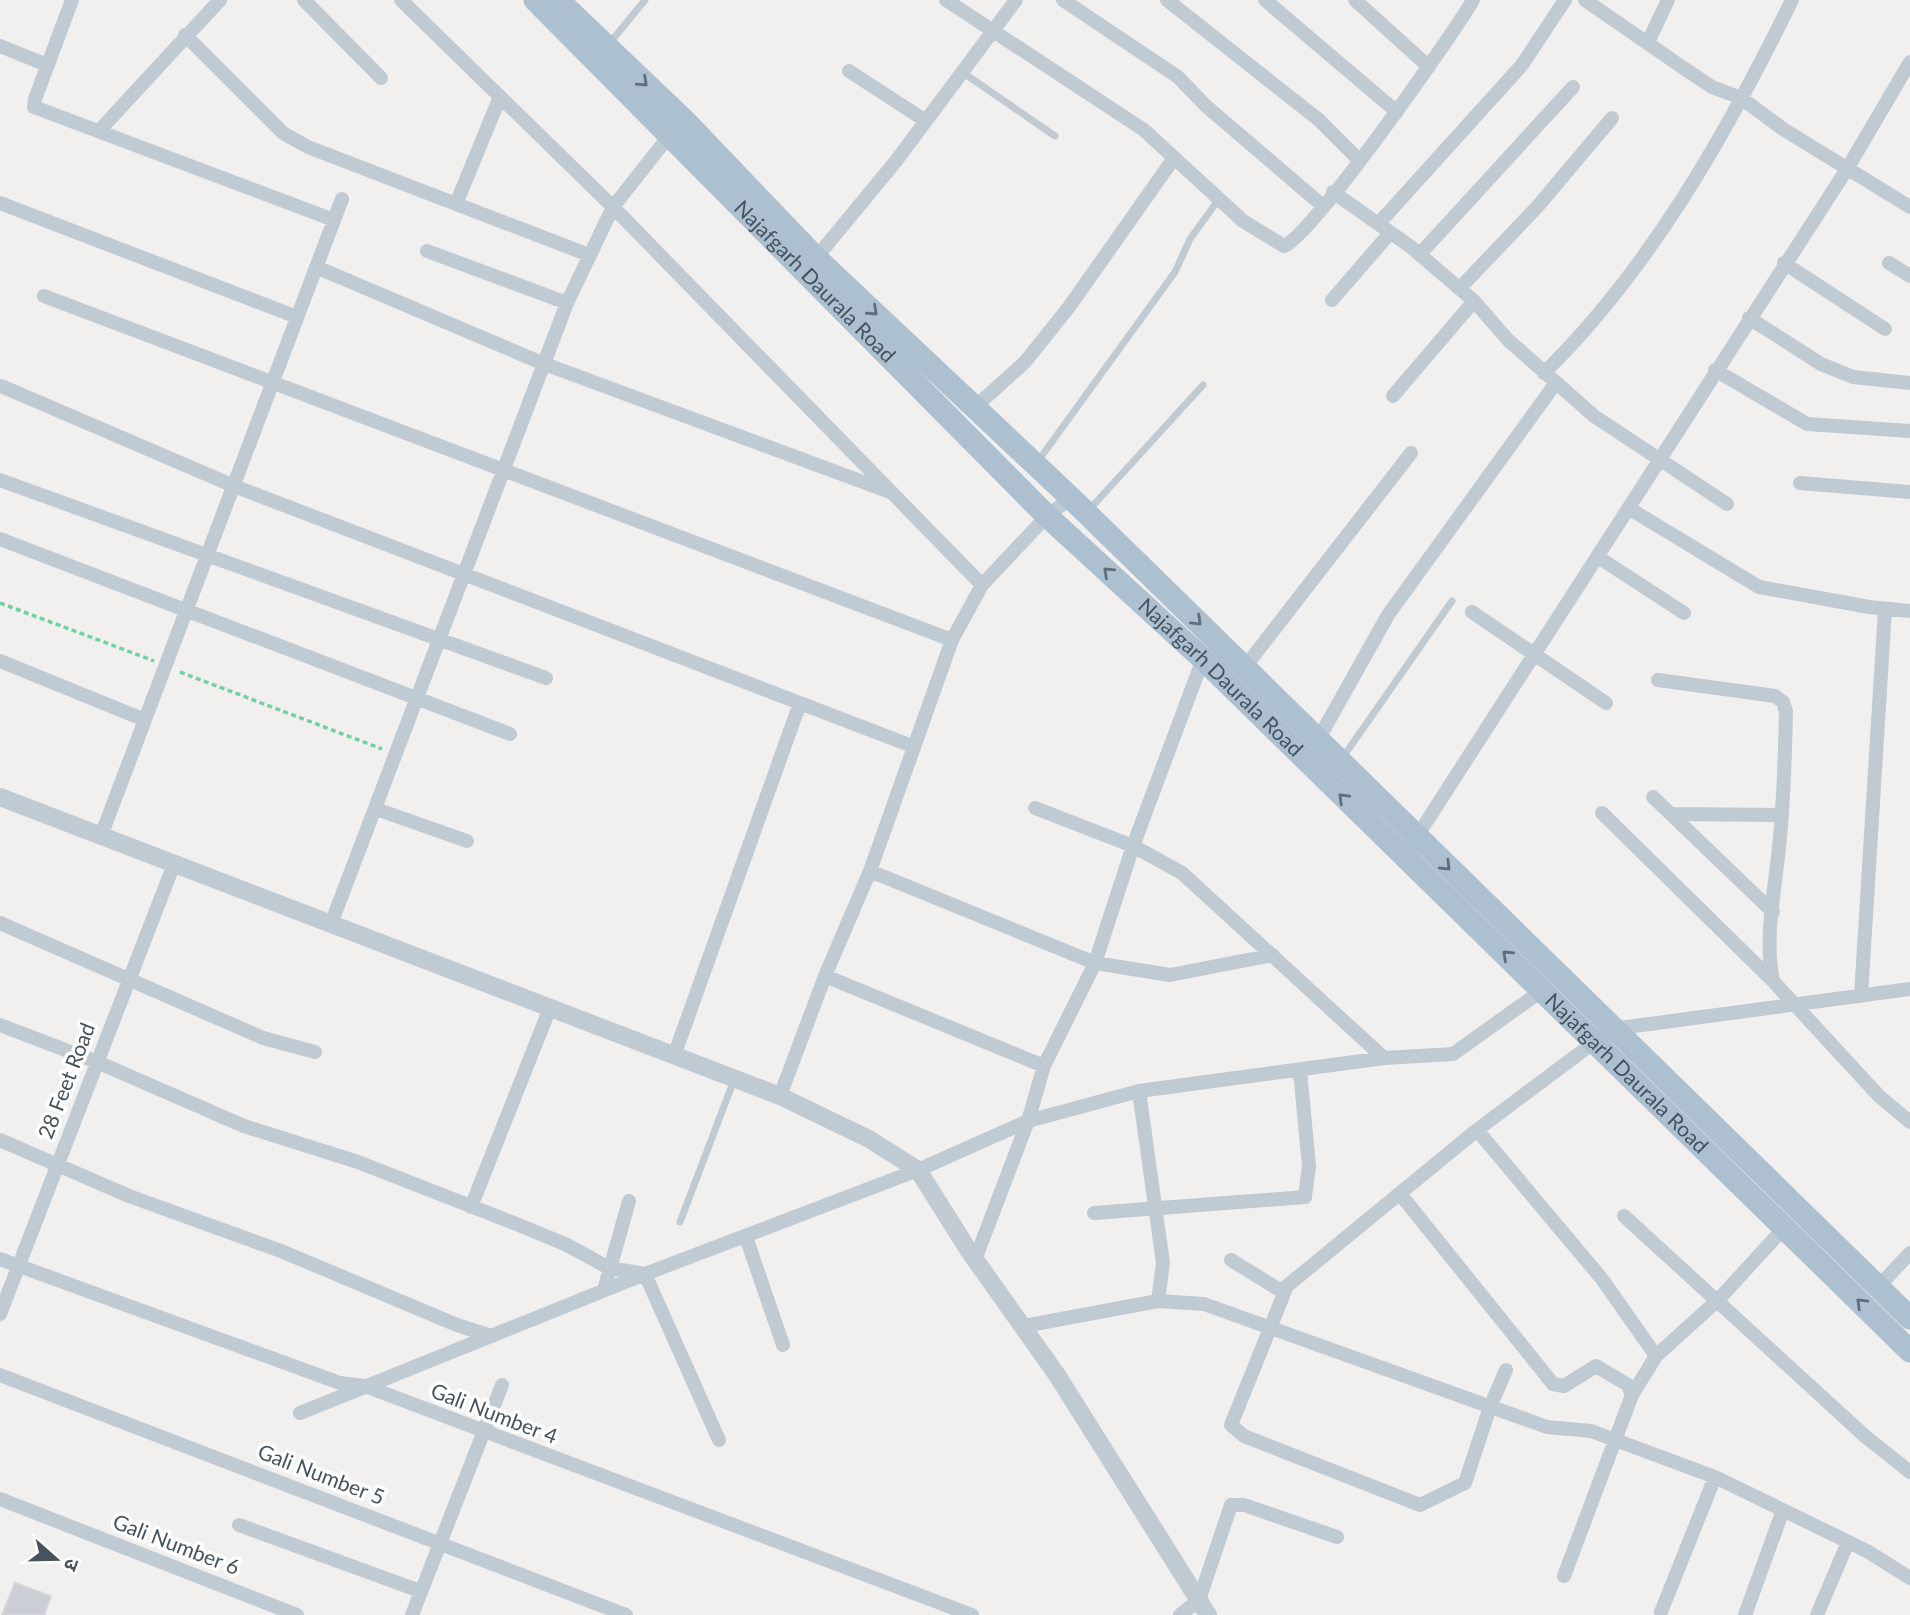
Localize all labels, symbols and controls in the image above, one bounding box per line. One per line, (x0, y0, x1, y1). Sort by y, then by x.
one-way arrow (635, 73, 648, 86)
street label: Najafgarh Daurala Road (730, 195, 901, 367)
one-way arrow (865, 303, 878, 316)
one-way arrow (1103, 568, 1116, 580)
street label: Najafgarh Daurala Road (1134, 592, 1309, 761)
one-way arrow (1189, 612, 1202, 625)
one-way arrow (1338, 793, 1351, 806)
one-way arrow (1438, 858, 1451, 871)
one-way arrow (1502, 950, 1515, 963)
street label: Najafgarh Daurala Road (1541, 987, 1714, 1158)
street label: 28 Feet Road (32, 1019, 99, 1142)
one-way arrow (1857, 1299, 1870, 1312)
street label: Gali Number 4 (428, 1377, 561, 1448)
street label: Gali Number 5 (255, 1438, 388, 1509)
street label: Gali Number 6 (110, 1508, 243, 1579)
north arrow (21, 1524, 91, 1594)
text: उ (59, 1556, 85, 1575)

